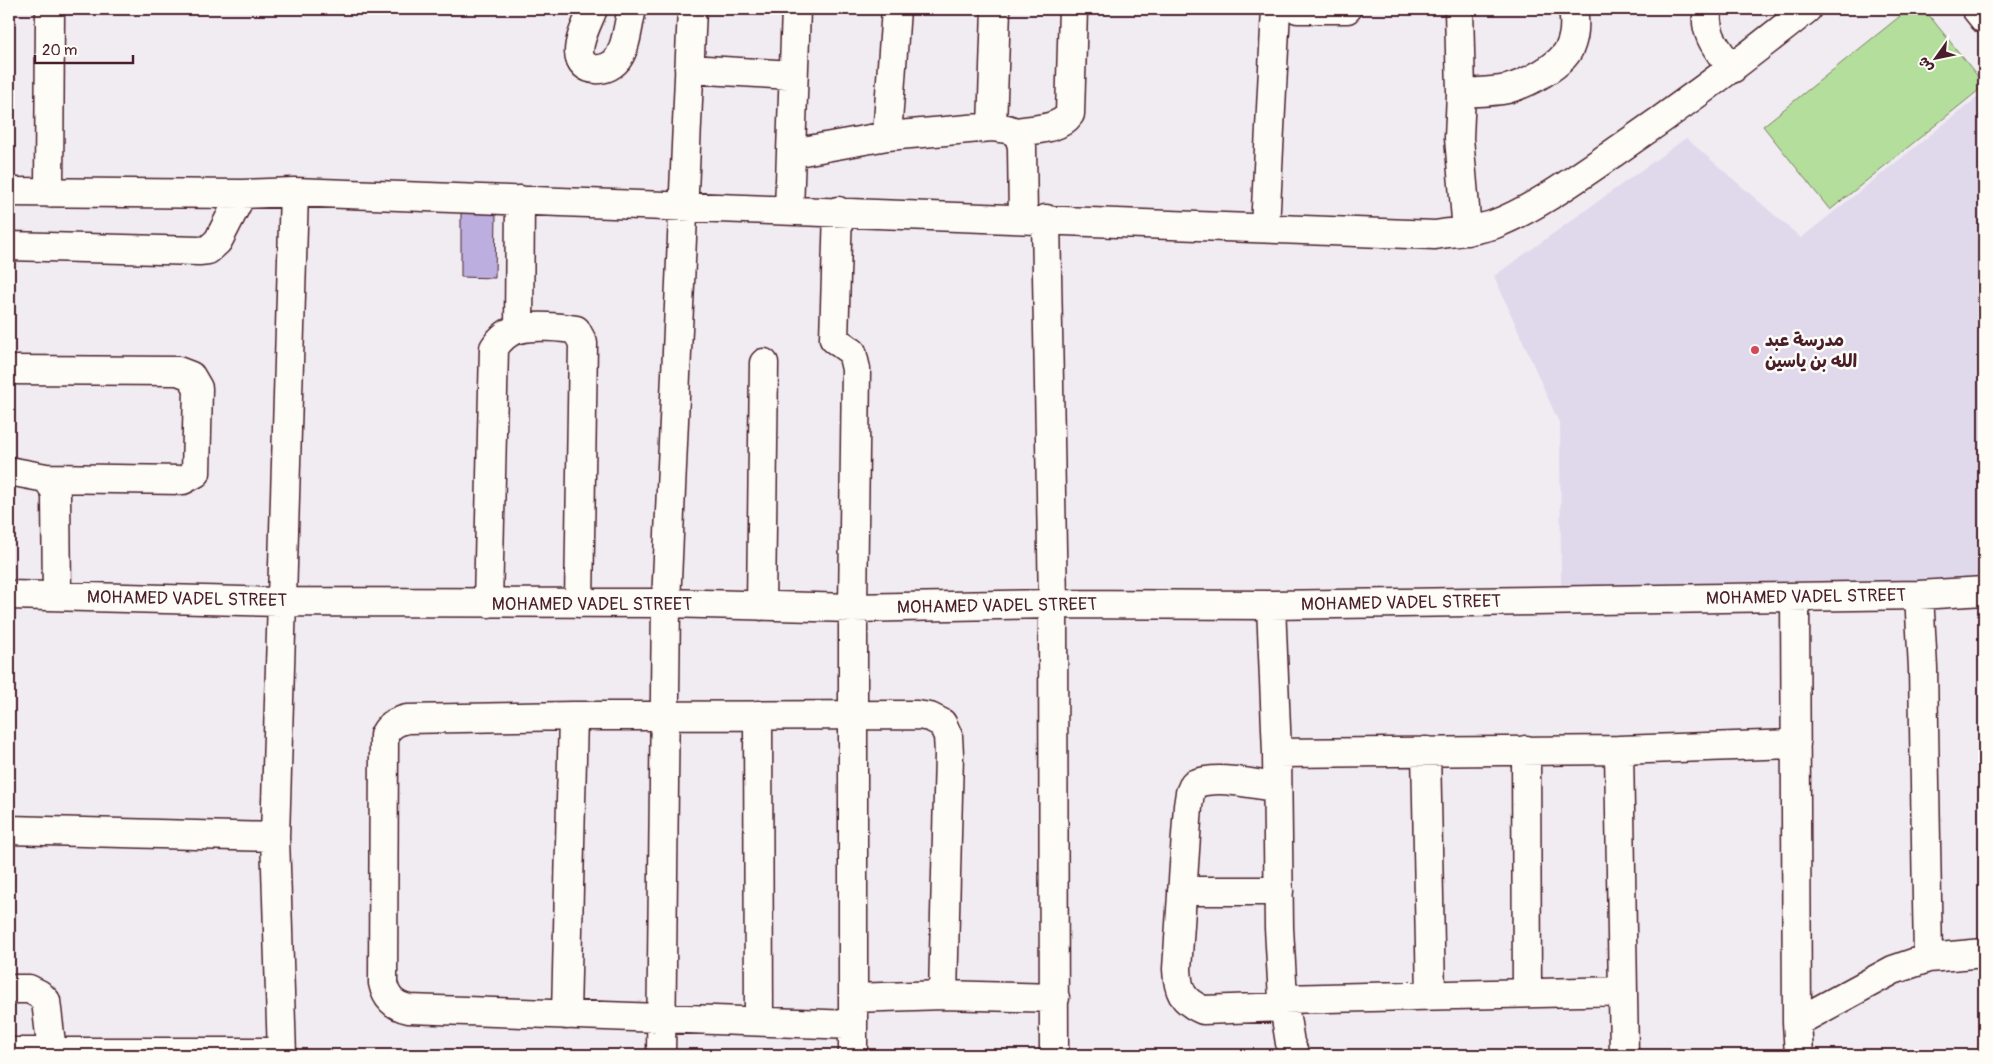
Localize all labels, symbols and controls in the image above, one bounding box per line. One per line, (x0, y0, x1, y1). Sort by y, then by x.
scale bar (35, 32, 132, 64)
north arrow (1910, 32, 1960, 82)
text: 20 m (42, 41, 77, 60)
text: ش (1914, 54, 1937, 76)
place label: مدرسة عبد الله بن ياسين (1765, 329, 1857, 373)
marker: مدرسة عبد الله بن ياسين (1749, 344, 1761, 356)
street label: MOHAMED VADEL STREET (1706, 584, 1906, 610)
street label: MOHAMED VADEL STREET (87, 586, 287, 612)
street label: MOHAMED VADEL STREET (1301, 590, 1501, 616)
street label: MOHAMED VADEL STREET (492, 593, 692, 616)
street label: MOHAMED VADEL STREET (897, 593, 1097, 619)

